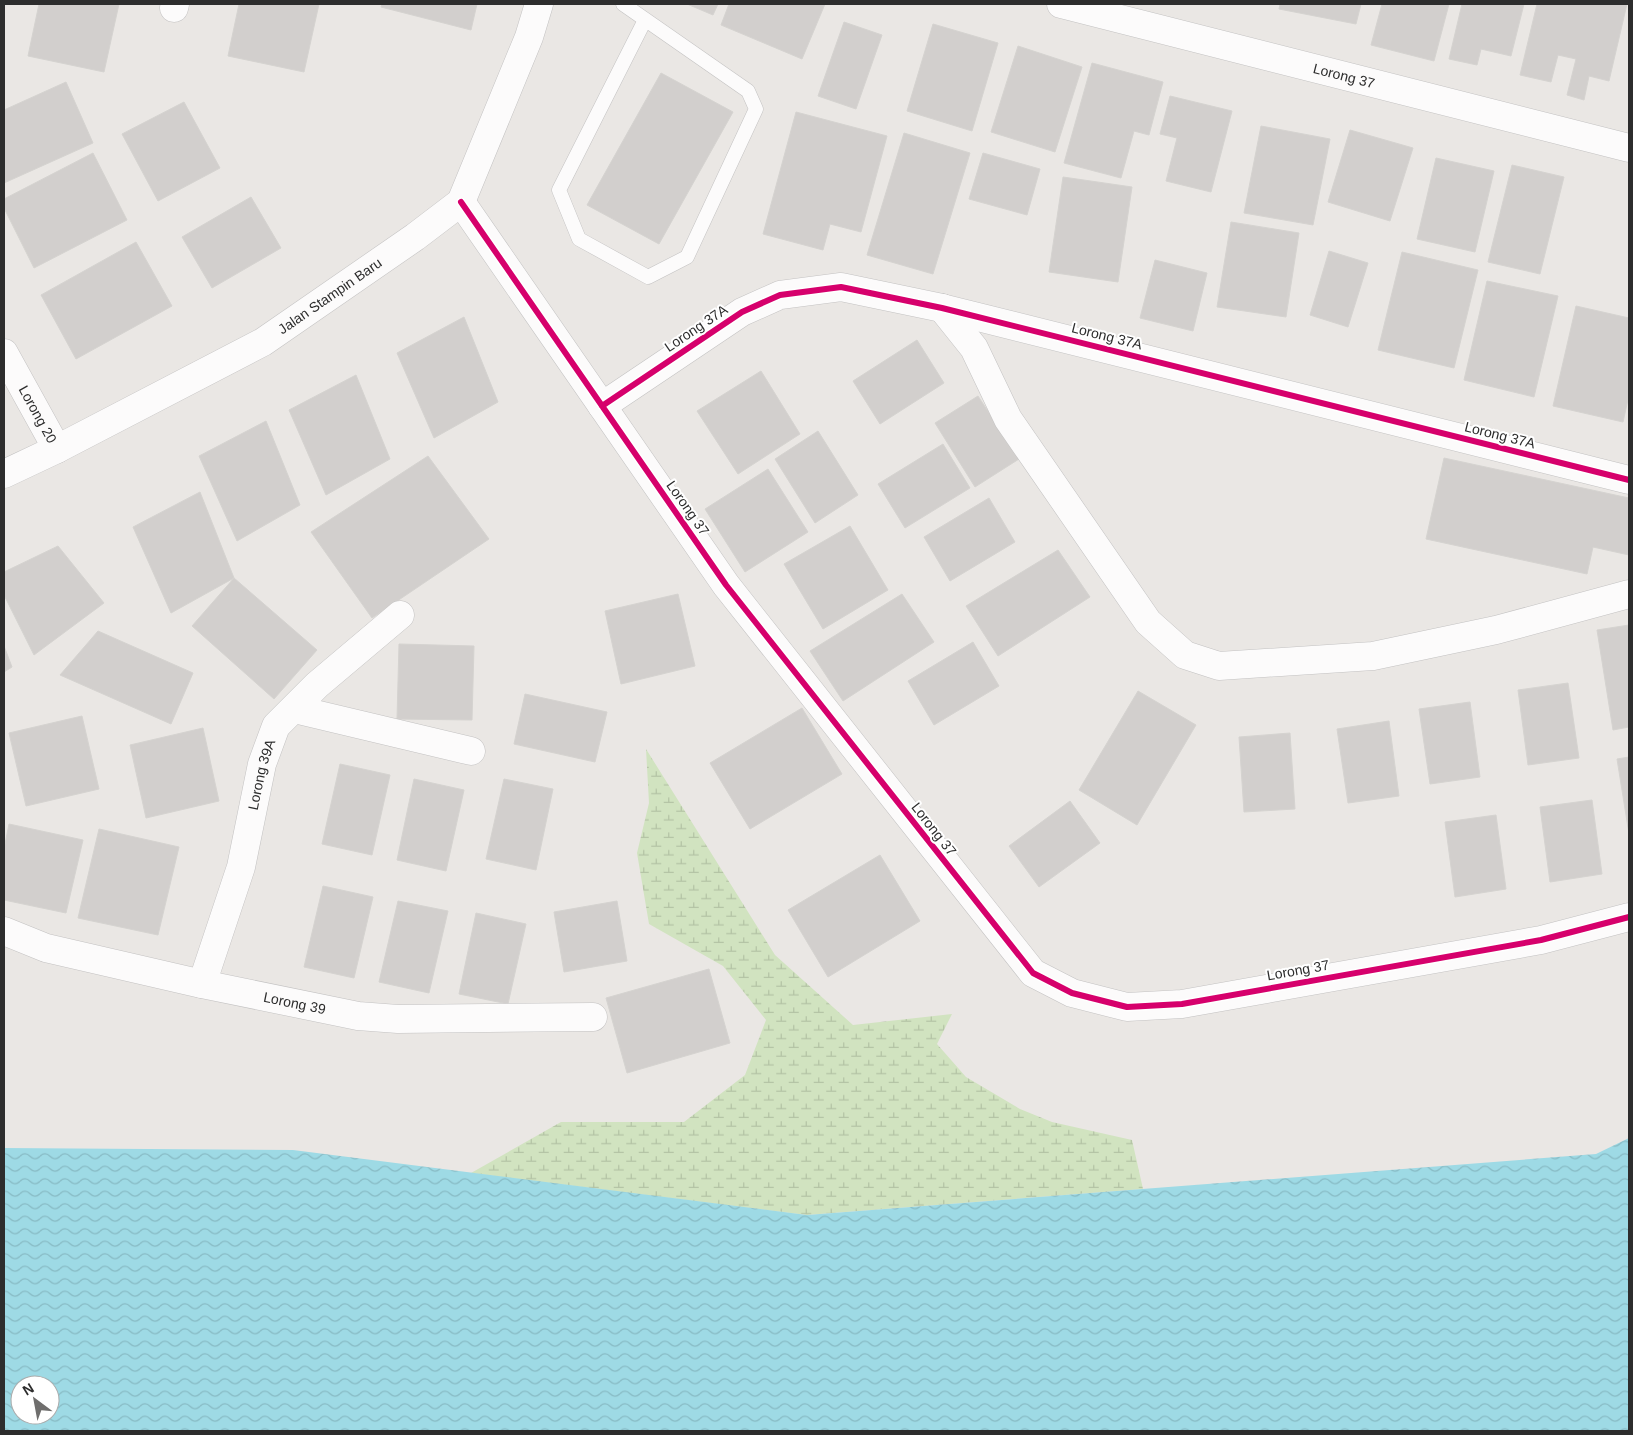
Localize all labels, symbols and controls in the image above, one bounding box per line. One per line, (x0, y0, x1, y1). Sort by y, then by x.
street label: Lorong 37 (1311, 60, 1377, 91)
street label: Jalan Stampin Baru (275, 254, 385, 337)
street label: Lorong 37A (662, 301, 731, 355)
street label: Lorong 37A (1070, 319, 1145, 353)
street label: Lorong 20 (16, 383, 60, 446)
street label: Lorong 37A (1463, 418, 1538, 452)
street label: Lorong 37 (663, 478, 713, 539)
street label: Lorong 39A (245, 736, 279, 811)
street label: Lorong 37 (908, 799, 960, 859)
street label: Lorong 37 (1266, 957, 1331, 983)
street label: Lorong 39 (262, 989, 327, 1017)
north arrow (10, 1375, 60, 1425)
text: N (20, 1380, 37, 1398)

